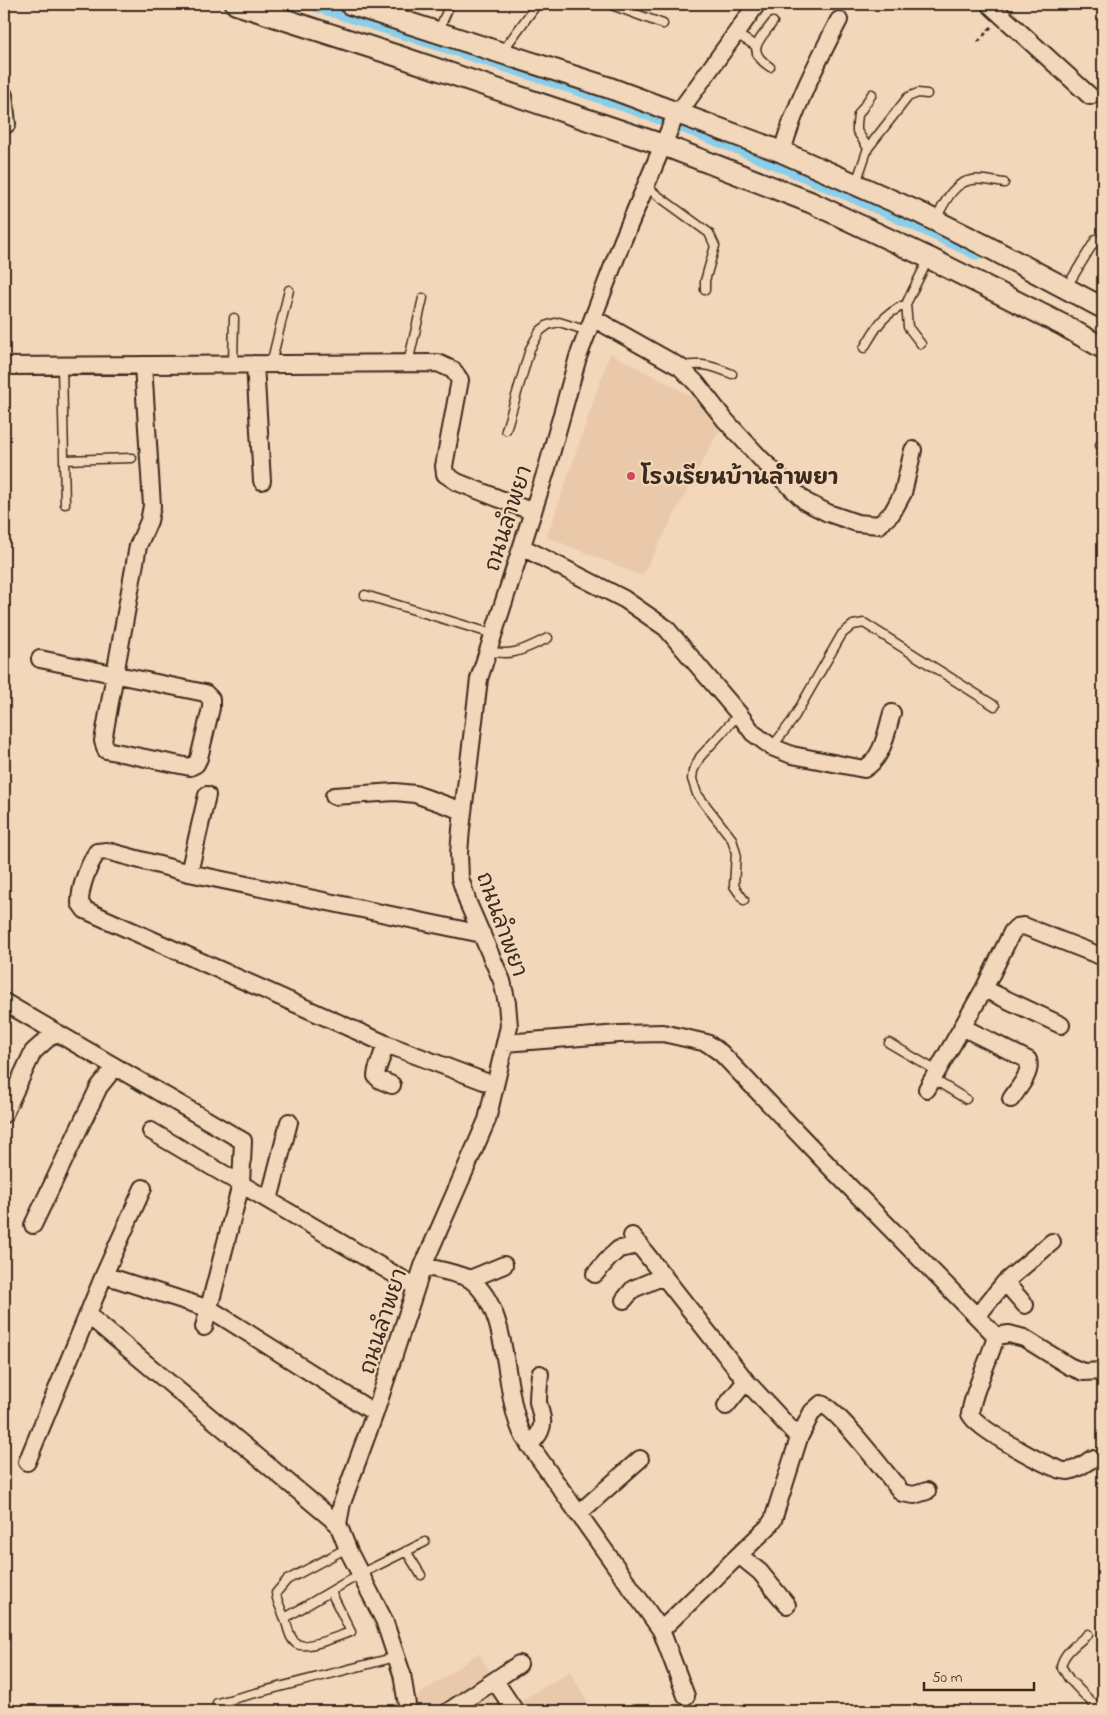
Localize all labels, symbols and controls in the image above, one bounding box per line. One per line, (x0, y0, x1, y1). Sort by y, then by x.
street label: ถนนลำพยา (478, 462, 542, 576)
place label: โรงเรียนบ้านลำพยา (640, 462, 838, 495)
marker: โรงเรียนบ้านลำพยา (625, 470, 637, 482)
street label: ถนนลำพยา (466, 868, 534, 982)
street label: ถนนลำพยา (353, 1265, 417, 1379)
scale bar (924, 1660, 1034, 1692)
text: 50 m (932, 1667, 963, 1689)

